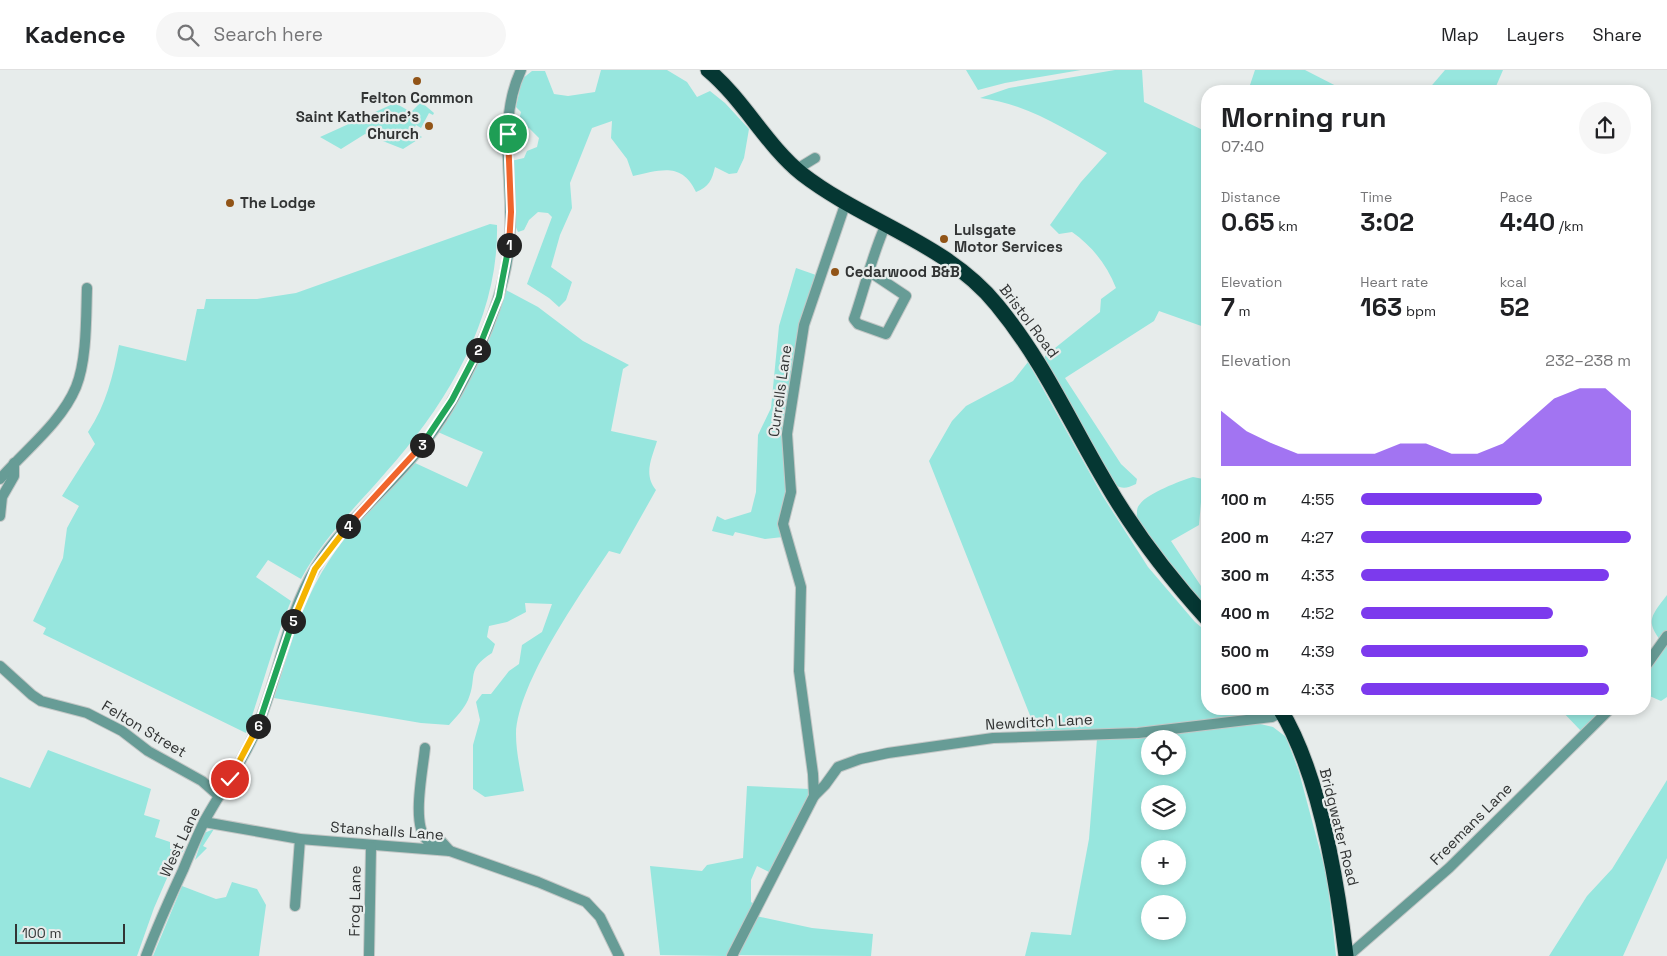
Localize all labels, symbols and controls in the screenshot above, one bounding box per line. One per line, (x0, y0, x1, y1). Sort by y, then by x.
search box (156, 12, 506, 57)
text: Kadence (25, 19, 126, 50)
icon: search (174, 21, 202, 49)
text: Search here (214, 22, 323, 47)
text: Map (1441, 23, 1479, 46)
text: Layers (1507, 23, 1564, 46)
text: Share (1592, 23, 1642, 46)
marker: Felton Common (411, 75, 423, 87)
place label: Felton Common (361, 88, 473, 107)
text: Morning run (1221, 99, 1386, 135)
button: share (1579, 102, 1631, 154)
place label: Saint Katherine's Church (296, 107, 419, 143)
pin (487, 113, 529, 155)
marker: Saint Katherine's Church (423, 120, 435, 132)
icon: arrive (494, 120, 522, 148)
text: 07:40 (1221, 136, 1264, 157)
text: Distance (1221, 188, 1281, 206)
text: Time (1360, 188, 1392, 206)
text: Pace (1500, 188, 1532, 206)
place label: The Lodge (240, 193, 316, 212)
marker: The Lodge (224, 197, 236, 209)
text: 0.65 (1221, 206, 1275, 238)
text: 3:02 (1360, 206, 1414, 238)
text: 4:40 (1500, 206, 1555, 238)
text: km (1275, 217, 1298, 235)
text: /km (1555, 217, 1583, 235)
place label: Lulsgate Motor Services (954, 220, 1063, 256)
pin: 1 (496, 232, 522, 258)
marker: Lulsgate Motor Services (938, 233, 950, 245)
text: 1 (506, 236, 513, 254)
place label: Cedarwood B&B (845, 262, 960, 281)
marker: Cedarwood B&B (829, 266, 841, 278)
text: Elevation (1221, 273, 1282, 291)
text: Heart rate (1360, 273, 1428, 291)
text: kcal (1500, 273, 1527, 291)
street label: Bristol Road (996, 280, 1063, 361)
text: 7 (1221, 291, 1235, 323)
text: 163 (1360, 291, 1402, 323)
text: 52 (1500, 291, 1529, 323)
text: m (1235, 302, 1251, 320)
text: bpm (1402, 302, 1436, 320)
pin: 2 (466, 338, 490, 362)
text: 2 (474, 341, 483, 359)
street label: Currells Lane (764, 344, 795, 438)
text: Elevation (1221, 350, 1291, 371)
text: 232–238 m (1545, 350, 1631, 371)
pin: 3 (410, 432, 434, 458)
text: 3 (418, 436, 427, 454)
text: 100 m (1221, 489, 1267, 510)
text: 4:55 (1301, 489, 1334, 510)
pin: 4 (336, 514, 360, 538)
text: 4 (344, 517, 353, 535)
text: 200 m (1221, 527, 1269, 548)
text: 4:27 (1301, 527, 1334, 548)
text: 300 m (1221, 565, 1269, 586)
text: 4:33 (1301, 565, 1334, 586)
text: 400 m (1221, 603, 1270, 624)
text: 4:52 (1301, 603, 1334, 624)
pin: 5 (280, 608, 306, 634)
text: 5 (289, 612, 298, 630)
text: 500 m (1221, 641, 1269, 662)
text: 4:39 (1301, 641, 1335, 662)
text: 600 m (1221, 679, 1269, 700)
text: 4:33 (1301, 679, 1334, 700)
street label: Felton Street (98, 696, 190, 761)
street label: Newditch Lane (985, 709, 1093, 734)
pin: 6 (246, 714, 270, 738)
text: 6 (254, 717, 263, 735)
map controls (1141, 730, 1186, 940)
button: locate (1141, 730, 1186, 775)
pin (209, 758, 251, 800)
icon: check (216, 765, 244, 793)
street label: Bridgwater Road (1316, 766, 1363, 888)
street label: Freemans Lane (1426, 778, 1516, 869)
button: layers (1141, 785, 1186, 830)
street label: West Lane (155, 804, 204, 880)
street label: Stanshalls Lane (330, 817, 444, 844)
button: + (1141, 840, 1186, 885)
street label: Frog Lane (344, 865, 365, 937)
button: − (1141, 895, 1186, 940)
scale bar (15, 921, 125, 944)
text: 100 m (22, 924, 61, 942)

